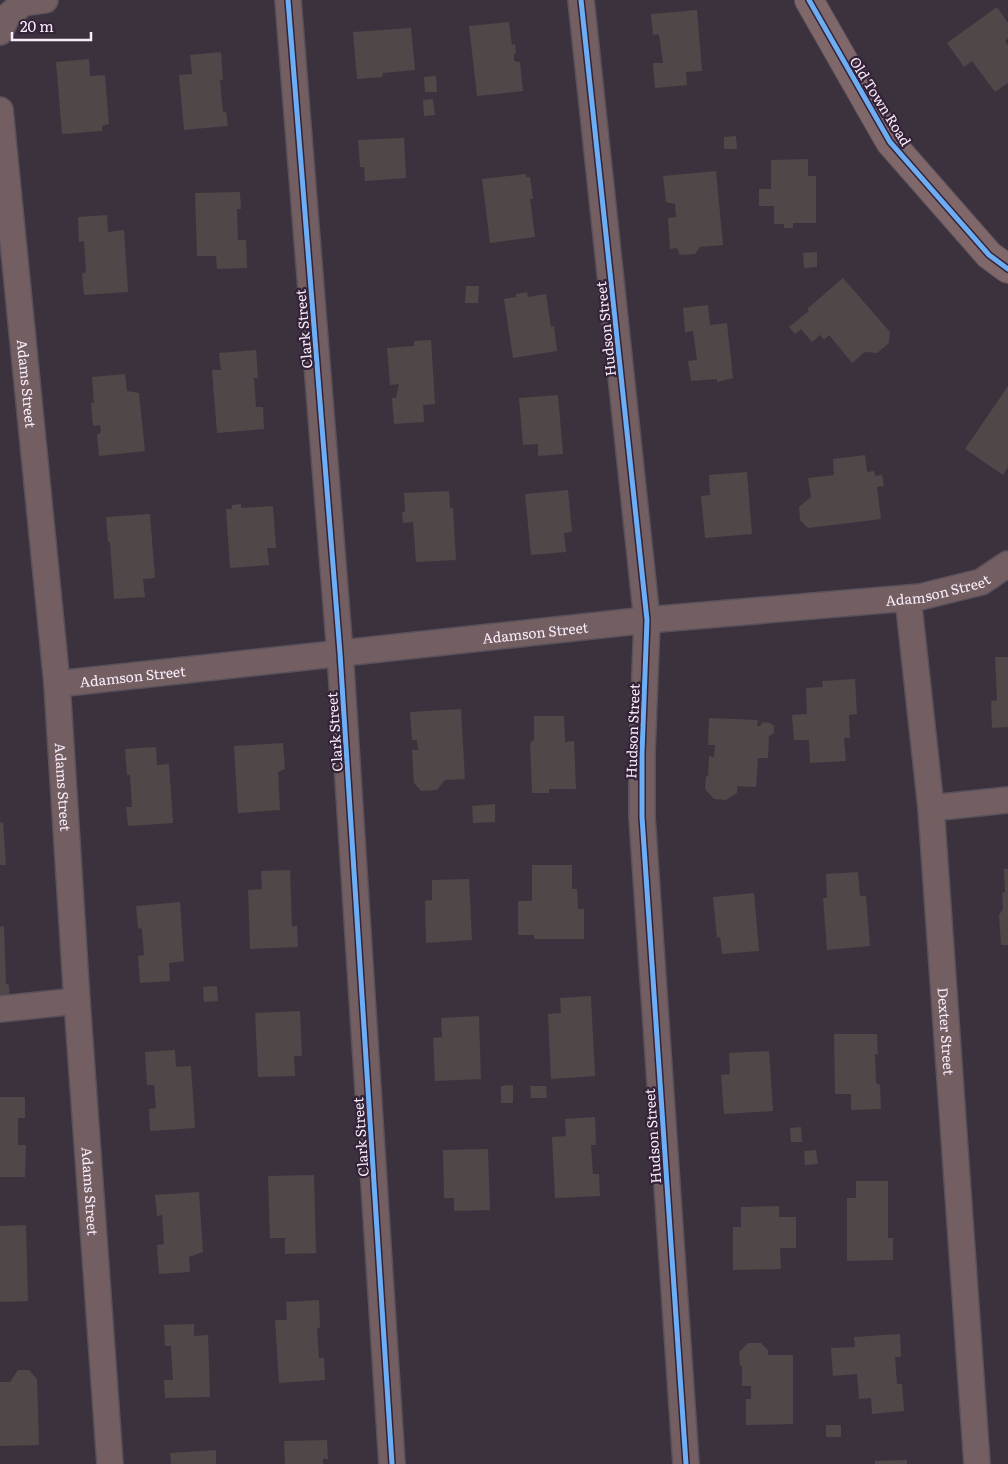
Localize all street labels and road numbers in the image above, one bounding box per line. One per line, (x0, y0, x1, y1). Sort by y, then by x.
street label: Old Town Road (846, 52, 917, 150)
street label: Hudson Street (590, 280, 620, 378)
street label: Clark Street (290, 288, 316, 369)
street label: Adams Street (13, 338, 42, 429)
street label: Adamson Street (885, 569, 994, 610)
street label: Adamson Street (481, 616, 589, 648)
street label: Adamson Street (79, 660, 187, 691)
street label: Hudson Street (620, 683, 644, 779)
street label: Clark Street (321, 691, 347, 772)
street label: Adams Street (51, 742, 76, 832)
street label: Dexter Street (934, 987, 960, 1076)
street label: Hudson Street (639, 1087, 665, 1184)
street label: Clark Street (347, 1096, 373, 1177)
street label: Adams Street (77, 1146, 104, 1236)

